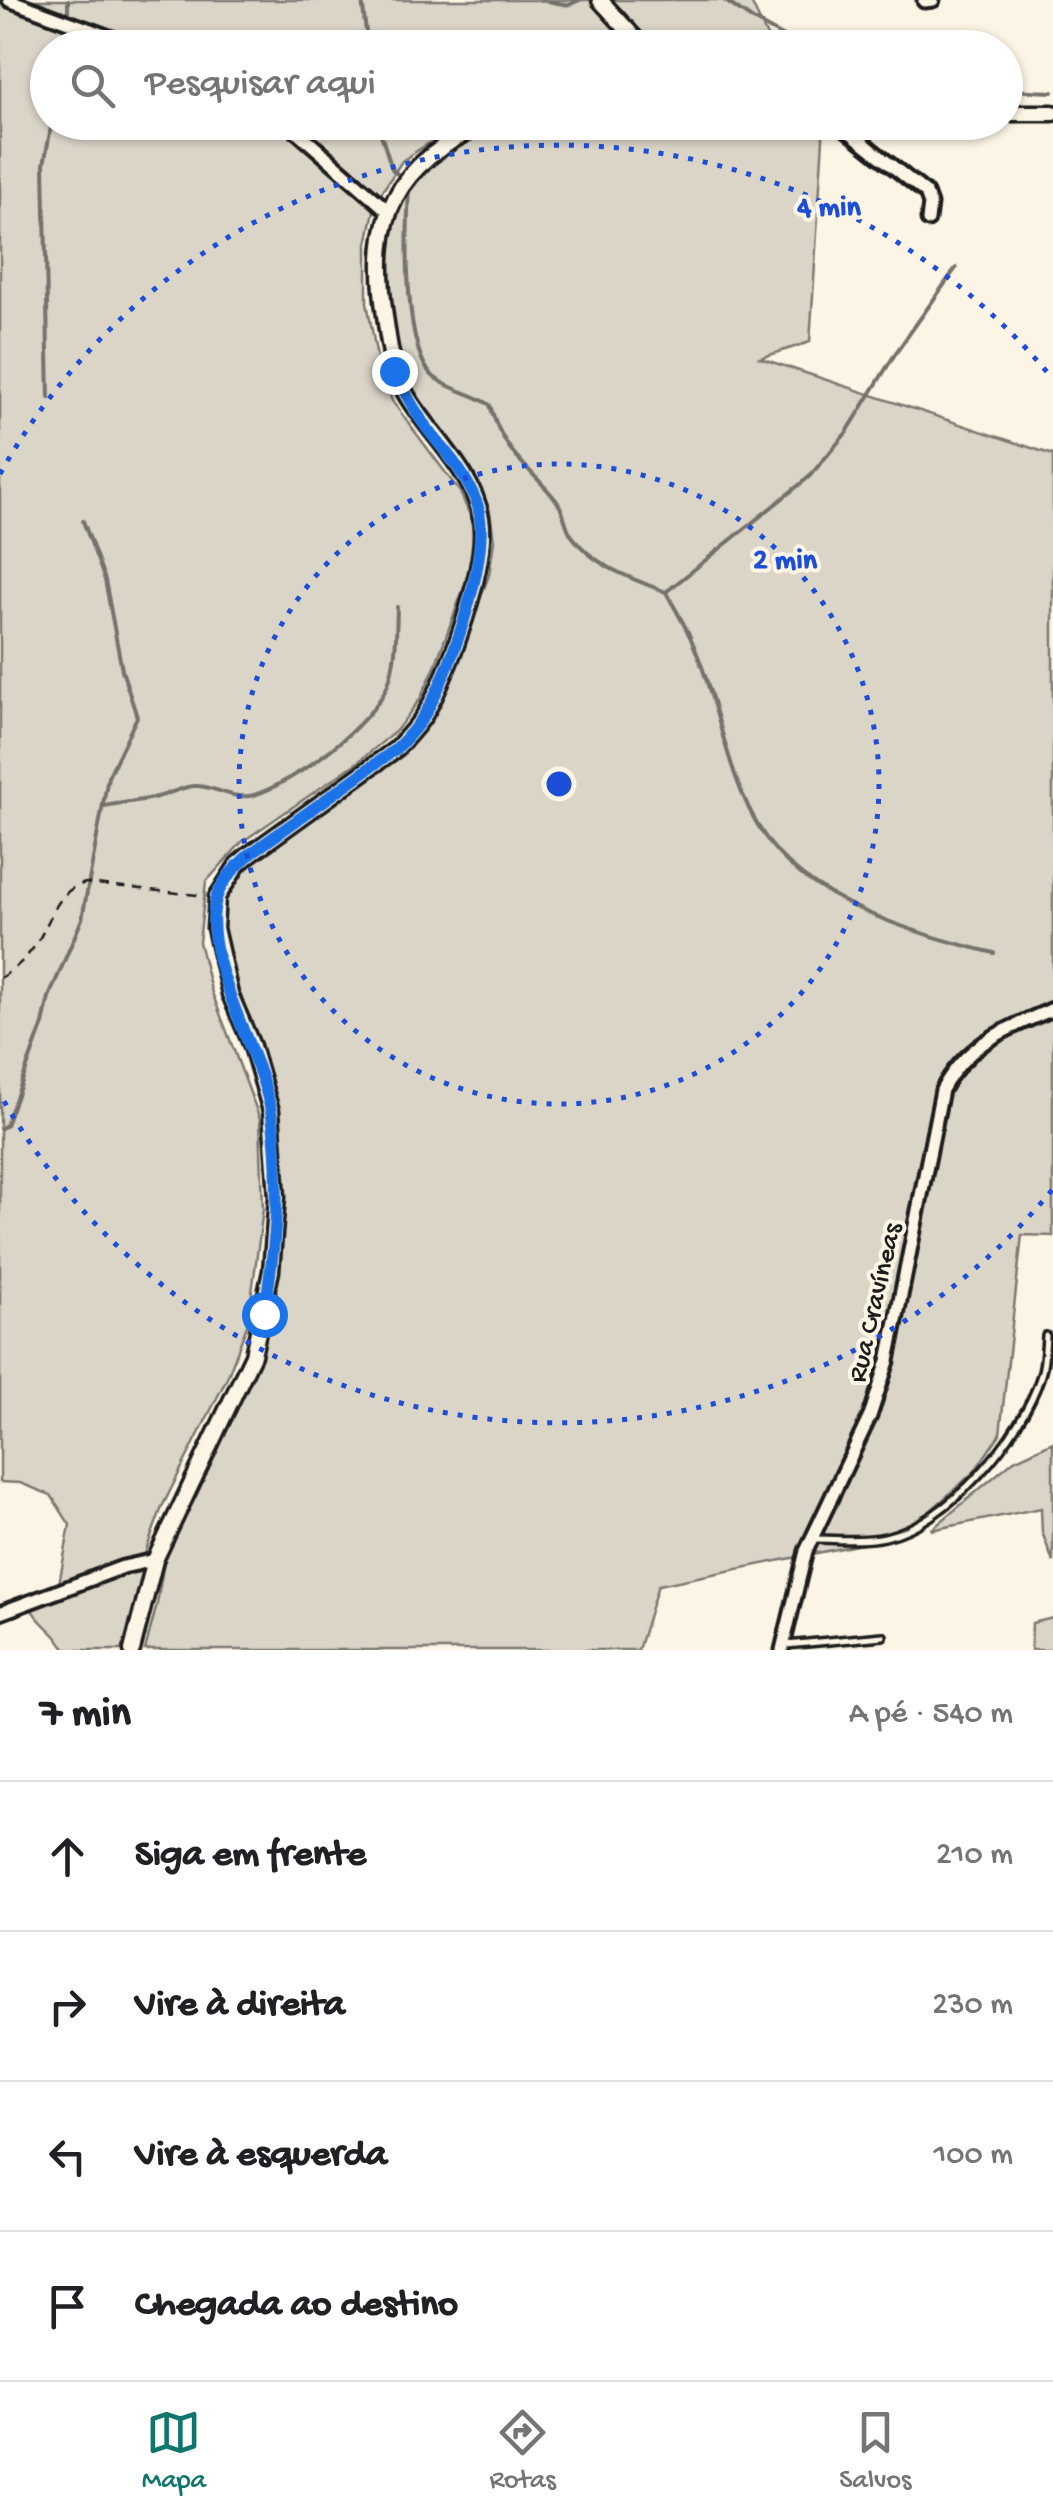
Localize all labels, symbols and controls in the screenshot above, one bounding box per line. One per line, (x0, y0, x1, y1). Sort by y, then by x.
search box (30, 30, 1023, 140)
icon: search (65, 58, 120, 113)
text: Pesquisar aqui (145, 63, 376, 107)
text: 4 min (796, 192, 861, 227)
route end (372, 349, 418, 395)
text: 2 min (753, 545, 818, 580)
centre of rings (541, 766, 577, 802)
street label: Rua Cravíneas (842, 1219, 911, 1386)
route start (242, 1292, 288, 1338)
text: 7 min (40, 1691, 131, 1740)
text: A pé · 540 m (849, 1696, 1013, 1734)
icon: ahead (40, 1829, 95, 1884)
text: Siga em frente (135, 1834, 366, 1878)
text: 210 m (936, 1837, 1013, 1875)
icon: right (40, 1979, 95, 2034)
text: Vire à direita (135, 1984, 345, 2028)
text: 230 m (932, 1987, 1013, 2025)
icon: left (40, 2129, 95, 2184)
text: Vire à esquerda (135, 2134, 387, 2178)
text: 100 m (933, 2137, 1013, 2175)
icon: arrive (40, 2279, 95, 2334)
text: Chegada ao destino (135, 2284, 458, 2328)
tab: Mapa (142, 2405, 206, 2498)
tab: Rotas (489, 2405, 556, 2498)
tab: Salvos (839, 2405, 911, 2498)

